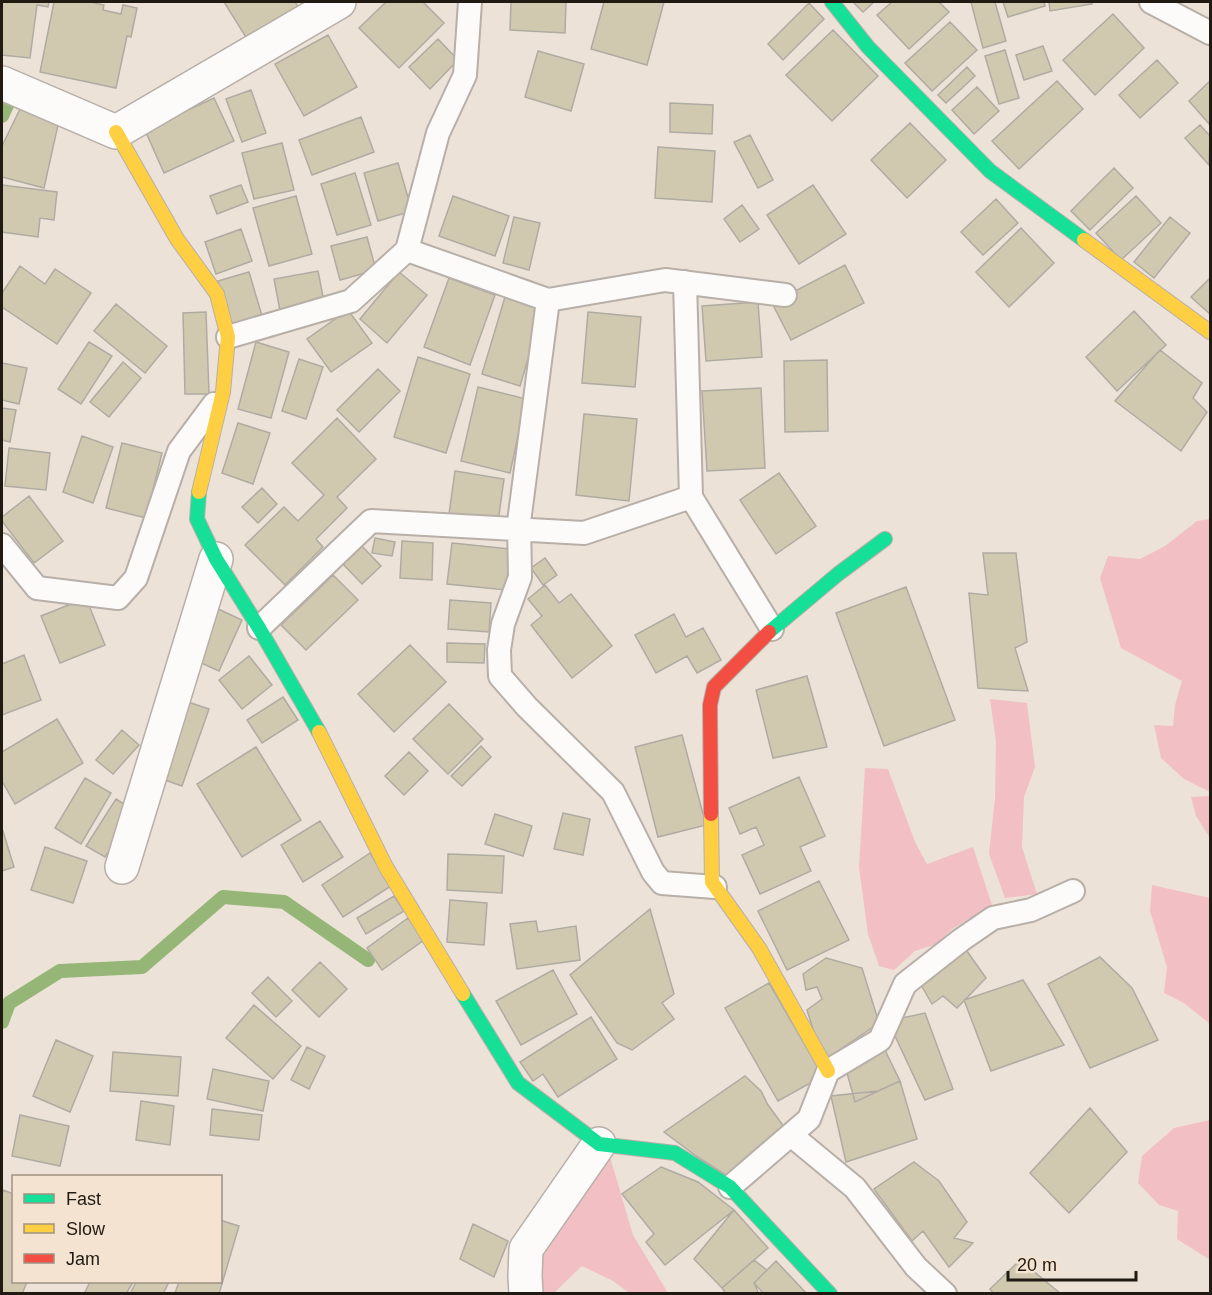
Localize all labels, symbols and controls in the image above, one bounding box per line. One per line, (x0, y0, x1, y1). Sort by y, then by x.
legend (12, 1175, 222, 1283)
text: Fast (66, 1189, 101, 1209)
text: Slow (66, 1219, 106, 1239)
scale bar (1008, 1244, 1136, 1282)
text: Jam (66, 1249, 100, 1269)
text: 20 m (1017, 1255, 1057, 1275)

